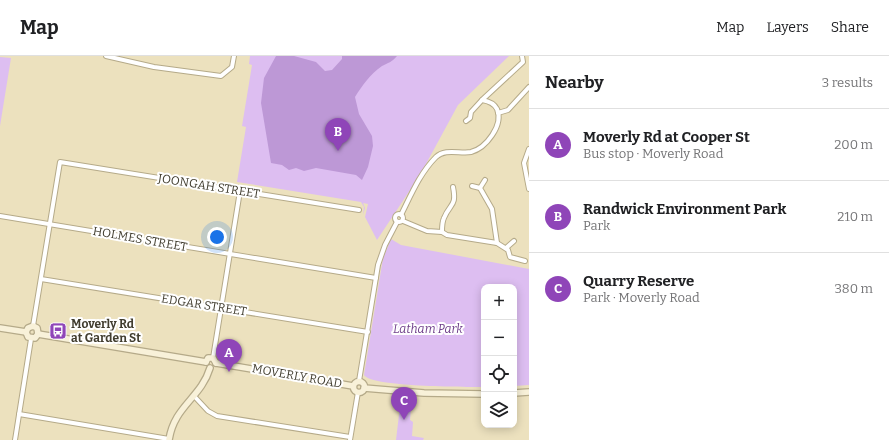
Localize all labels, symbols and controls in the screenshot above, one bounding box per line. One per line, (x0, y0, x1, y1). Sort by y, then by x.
text: Map (20, 16, 59, 39)
text: Map (716, 19, 744, 36)
text: Layers (766, 19, 809, 36)
text: Share (831, 19, 869, 36)
text: Nearby (545, 72, 604, 93)
text: 3 results (822, 75, 873, 90)
pin: B (325, 118, 351, 151)
text: Moverly Rd at Cooper St (583, 128, 750, 146)
text: A (553, 137, 563, 152)
text: 200 m (834, 137, 873, 152)
text: Bus stop · Moverly Road (583, 146, 723, 161)
street label: JOONGAH STREET (156, 171, 261, 201)
text: Randwick Environment Park (583, 200, 786, 218)
text: B (554, 209, 562, 224)
text: 210 m (837, 209, 873, 224)
text: Park (583, 218, 610, 233)
street label: HOLMES STREET (92, 224, 188, 254)
your location (207, 227, 227, 247)
text: Quarry Reserve (583, 272, 694, 290)
text: C (554, 281, 562, 296)
text: 380 m (834, 281, 873, 296)
map controls (481, 284, 517, 428)
button: + (481, 284, 517, 320)
text: Park · Moverly Road (583, 290, 700, 305)
street label: EDGAR STREET (160, 291, 248, 319)
place label: Moverly Rd at Garden St (71, 317, 141, 345)
button: − (481, 320, 517, 356)
bus stop icon: Moverly Rd at Garden St (48, 321, 68, 341)
park label: Latham Park (393, 322, 463, 336)
pin: A (216, 339, 242, 372)
button: locate (481, 356, 517, 392)
street label: MOVERLY ROAD (251, 361, 343, 391)
pin: C (391, 387, 417, 420)
button: layers (481, 392, 517, 428)

